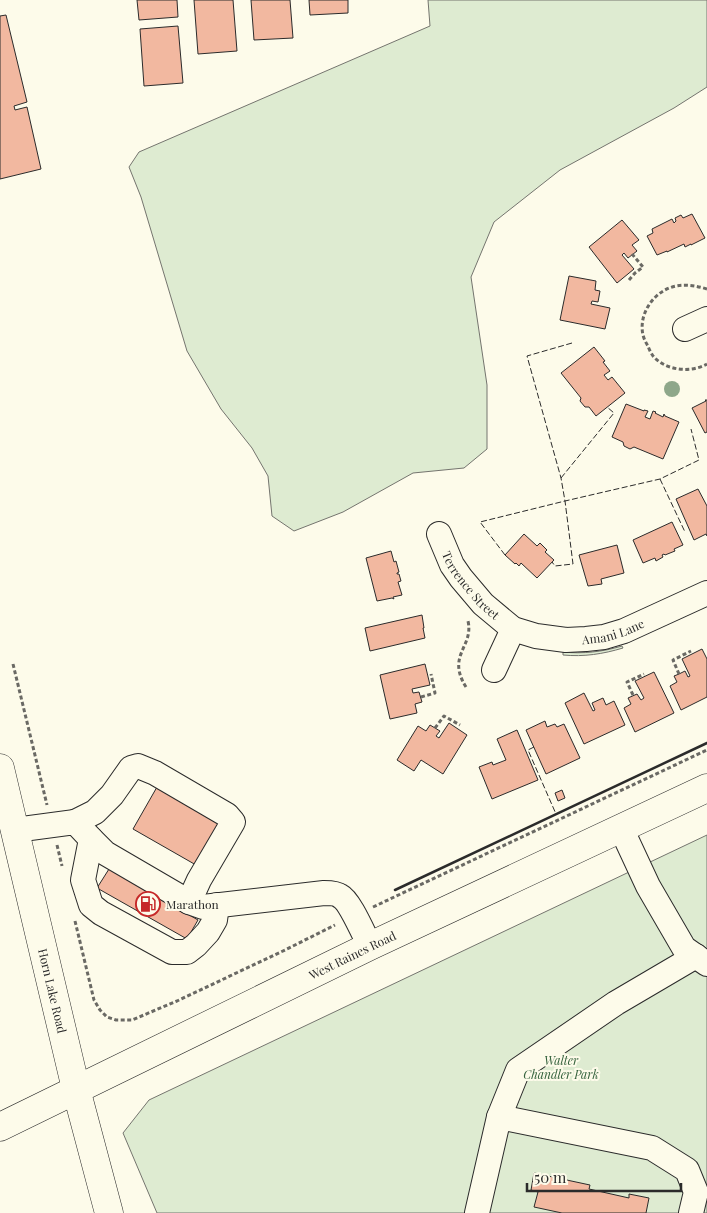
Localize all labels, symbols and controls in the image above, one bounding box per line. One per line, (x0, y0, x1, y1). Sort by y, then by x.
street label: Terrence Street (439, 548, 504, 623)
street label: Amani Lane (581, 615, 647, 647)
fuel station icon: Marathon (135, 891, 161, 917)
place label: Marathon (166, 896, 219, 912)
street label: West Raines Road (305, 927, 398, 983)
street label: Horn Lake Road (35, 947, 71, 1035)
park label: Walter Chandler Park (523, 1052, 599, 1082)
scale bar (527, 1160, 681, 1192)
text: 50 m (534, 1167, 567, 1187)

